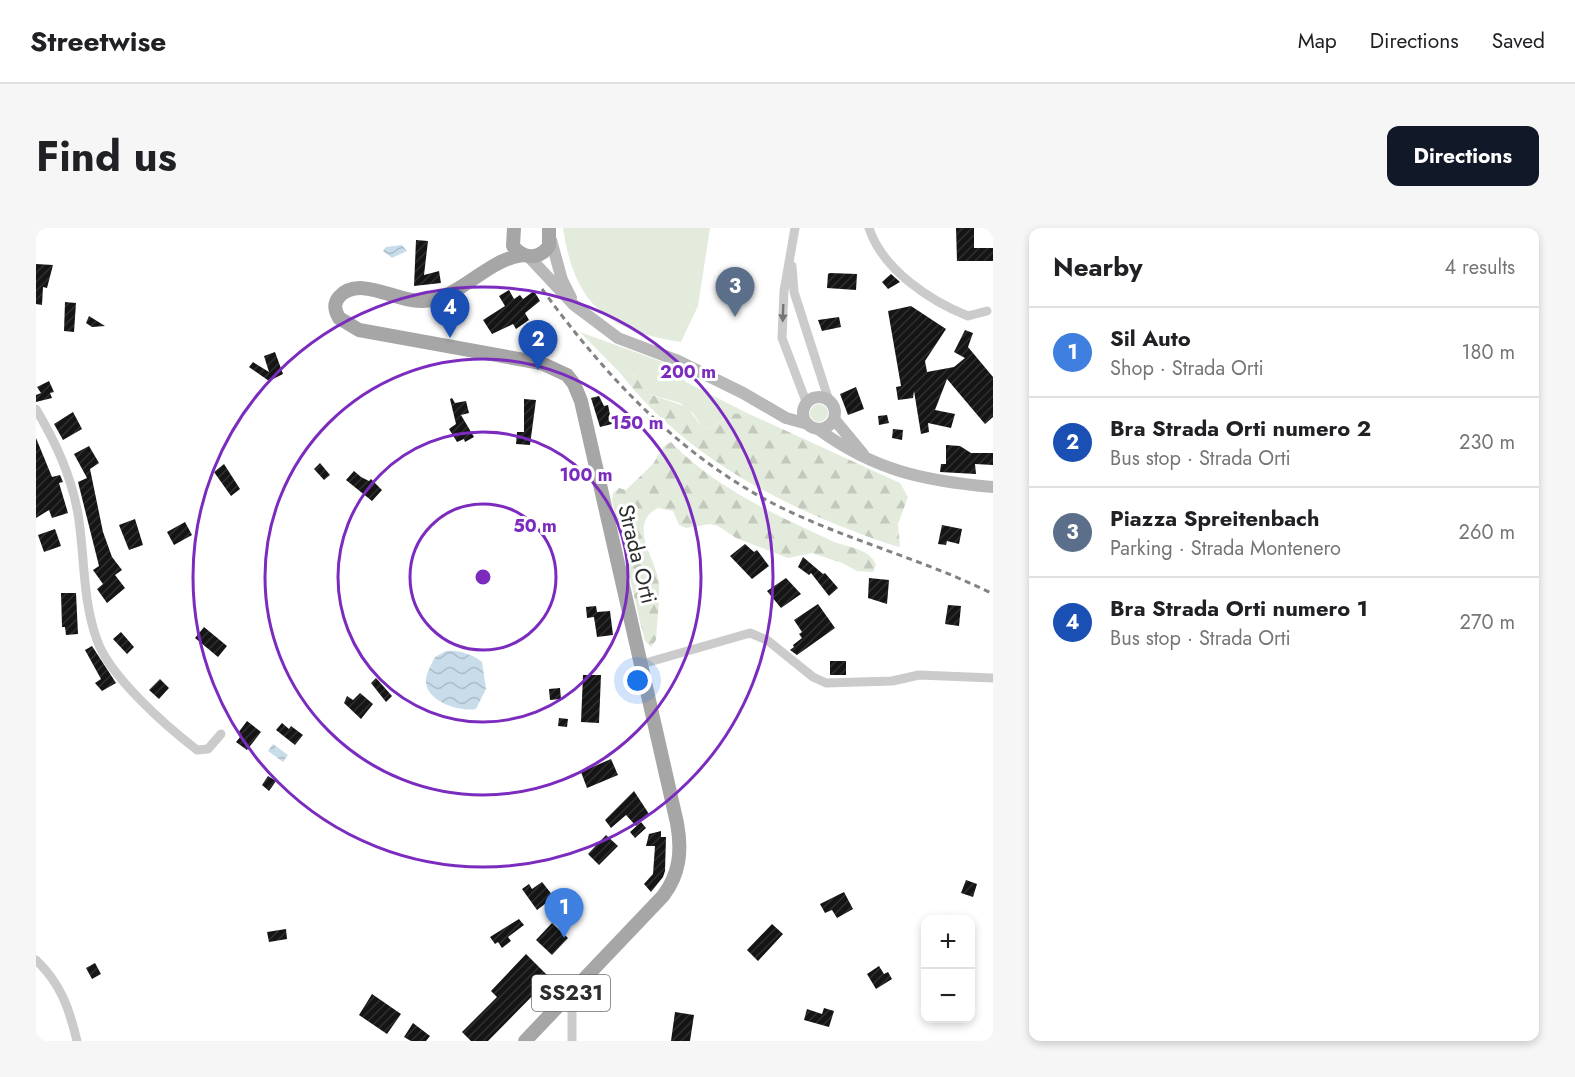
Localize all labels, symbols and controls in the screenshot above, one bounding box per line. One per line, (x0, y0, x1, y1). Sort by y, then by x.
text: Streetwise (30, 21, 166, 62)
text: Map (1298, 26, 1337, 56)
text: Directions (1370, 26, 1459, 56)
text: Saved (1492, 26, 1545, 56)
text: Find us (36, 126, 177, 187)
button: Directions (1387, 126, 1539, 186)
text: Nearby (1053, 248, 1142, 286)
text: 4 results (1444, 253, 1515, 282)
pin: 3 (716, 268, 754, 317)
pin: 4 (430, 288, 470, 338)
one-way arrow (779, 303, 788, 322)
pin: 2 (518, 320, 558, 370)
text: Sil Auto (1110, 322, 1191, 354)
text: 1 (1067, 338, 1078, 367)
text: 180 m (1461, 338, 1515, 367)
text: Shop · Strada Orti (1110, 354, 1264, 383)
text: 200 m (660, 359, 716, 385)
text: 150 m (611, 410, 663, 436)
text: Bra Strada Orti numero 2 (1110, 412, 1371, 444)
text: 2 (1066, 428, 1079, 457)
text: 230 m (1459, 428, 1515, 457)
text: Bus stop · Strada Orti (1110, 444, 1291, 473)
text: 100 m (559, 462, 613, 488)
street label: Strada Orti (610, 501, 666, 607)
text: Piazza Spreitenbach (1110, 502, 1320, 534)
text: 50 m (513, 513, 557, 539)
text: 3 (1066, 518, 1079, 547)
text: 260 m (1459, 518, 1515, 547)
text: Parking · Strada Montenero (1110, 534, 1341, 563)
centre of rings (473, 567, 493, 587)
text: Bra Strada Orti numero 1 (1110, 592, 1368, 624)
text: 4 (1066, 608, 1079, 637)
text: 270 m (1460, 608, 1515, 637)
text: Bus stop · Strada Orti (1110, 624, 1291, 653)
your location (623, 666, 652, 695)
pin: 1 (544, 888, 584, 938)
map controls (921, 915, 975, 1023)
button: + (921, 915, 975, 969)
button: − (921, 969, 975, 1023)
road number: SS231 (532, 975, 610, 1011)

